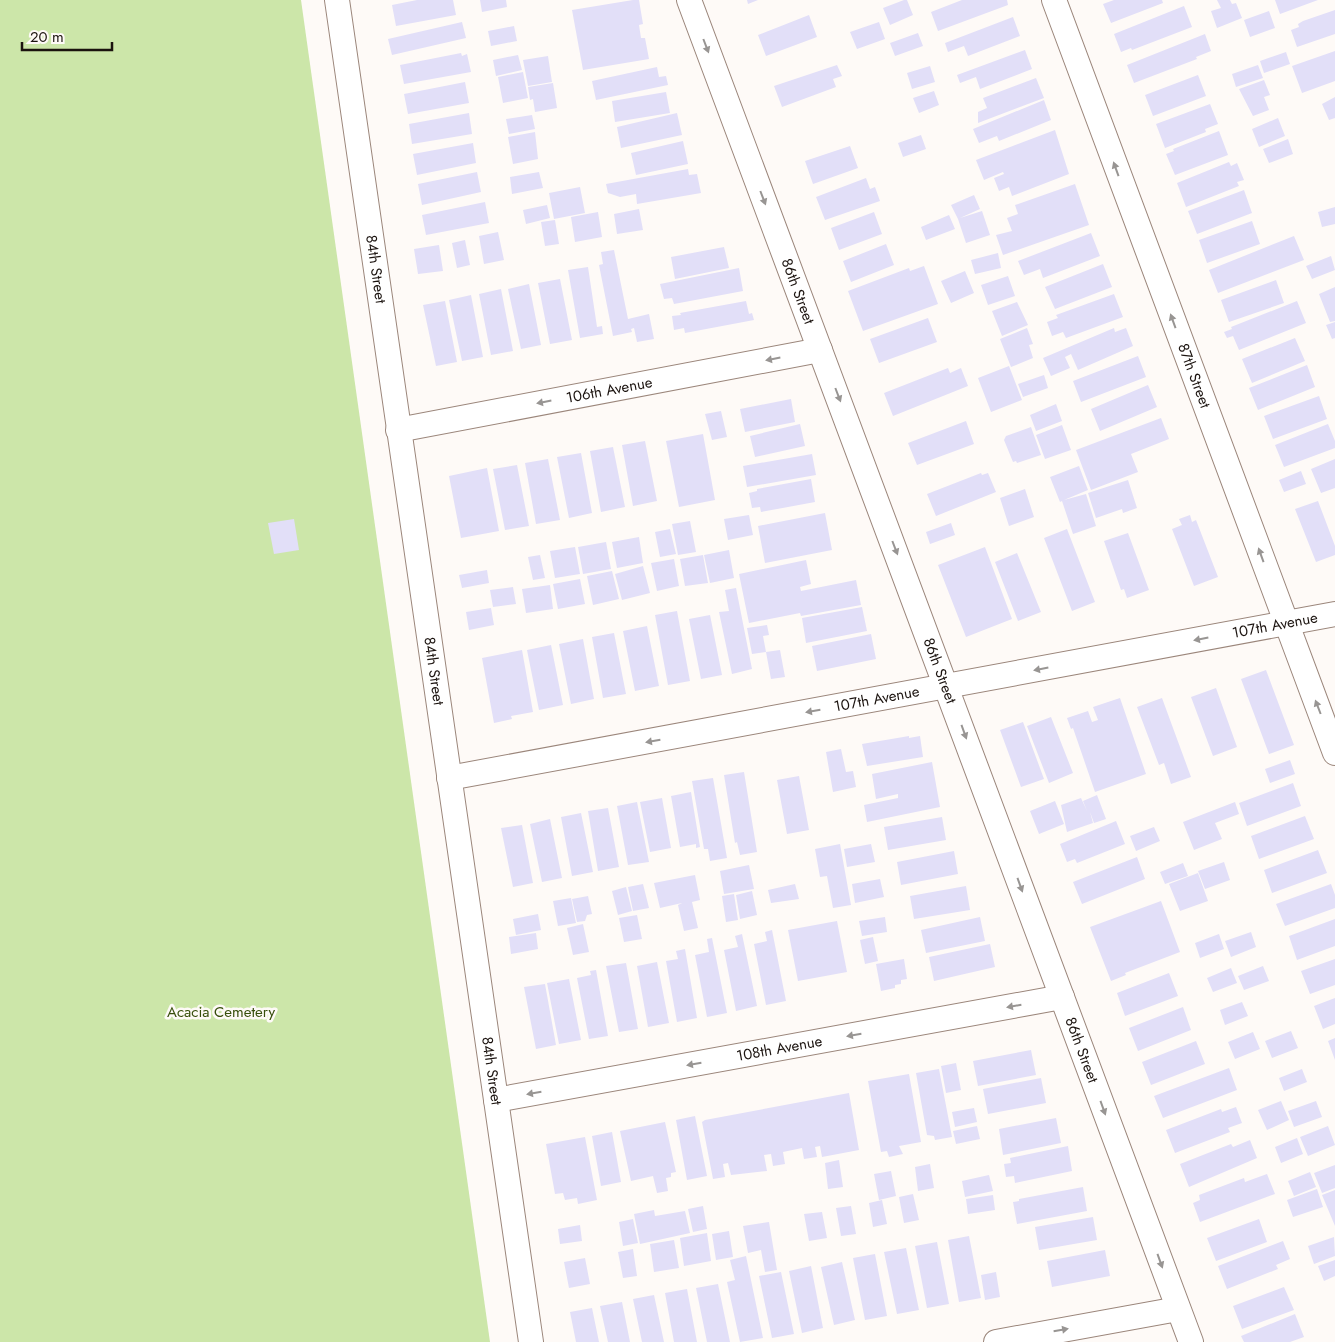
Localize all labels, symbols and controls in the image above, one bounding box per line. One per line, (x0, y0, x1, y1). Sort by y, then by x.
scale bar (22, 20, 112, 52)
text: 20 m (30, 26, 64, 48)
one-way arrow (703, 38, 710, 53)
one-way arrow (1112, 161, 1120, 176)
one-way arrow (759, 191, 767, 206)
street label: 84th Street (360, 234, 392, 305)
street label: 86th Street (776, 255, 820, 328)
one-way arrow (1169, 313, 1177, 328)
street label: 87th Street (1172, 340, 1216, 412)
one-way arrow (764, 355, 780, 363)
street label: 106th Avenue (564, 371, 654, 409)
one-way arrow (834, 388, 842, 403)
one-way arrow (536, 398, 552, 406)
one-way arrow (892, 540, 899, 555)
one-way arrow (1257, 547, 1265, 562)
street label: 107th Avenue (1230, 606, 1320, 644)
street label: 84th Street (418, 635, 450, 707)
street label: 86th Street (918, 635, 962, 707)
one-way arrow (1193, 636, 1209, 644)
one-way arrow (1034, 665, 1049, 673)
street label: 107th Avenue (832, 680, 922, 718)
one-way arrow (1314, 699, 1322, 714)
one-way arrow (804, 708, 820, 716)
one-way arrow (960, 725, 968, 740)
one-way arrow (645, 737, 661, 745)
one-way arrow (1017, 877, 1024, 892)
park label: Acacia Cemetery (167, 1001, 275, 1023)
one-way arrow (1005, 1002, 1021, 1010)
street label: 86th Street (1059, 1014, 1104, 1086)
street label: 108th Avenue (735, 1030, 824, 1067)
one-way arrow (845, 1031, 861, 1039)
street label: 84th Street (476, 1035, 508, 1107)
one-way arrow (686, 1060, 702, 1068)
one-way arrow (527, 1089, 542, 1097)
one-way arrow (1099, 1101, 1107, 1116)
one-way arrow (1157, 1253, 1164, 1268)
one-way arrow (1053, 1326, 1068, 1334)

